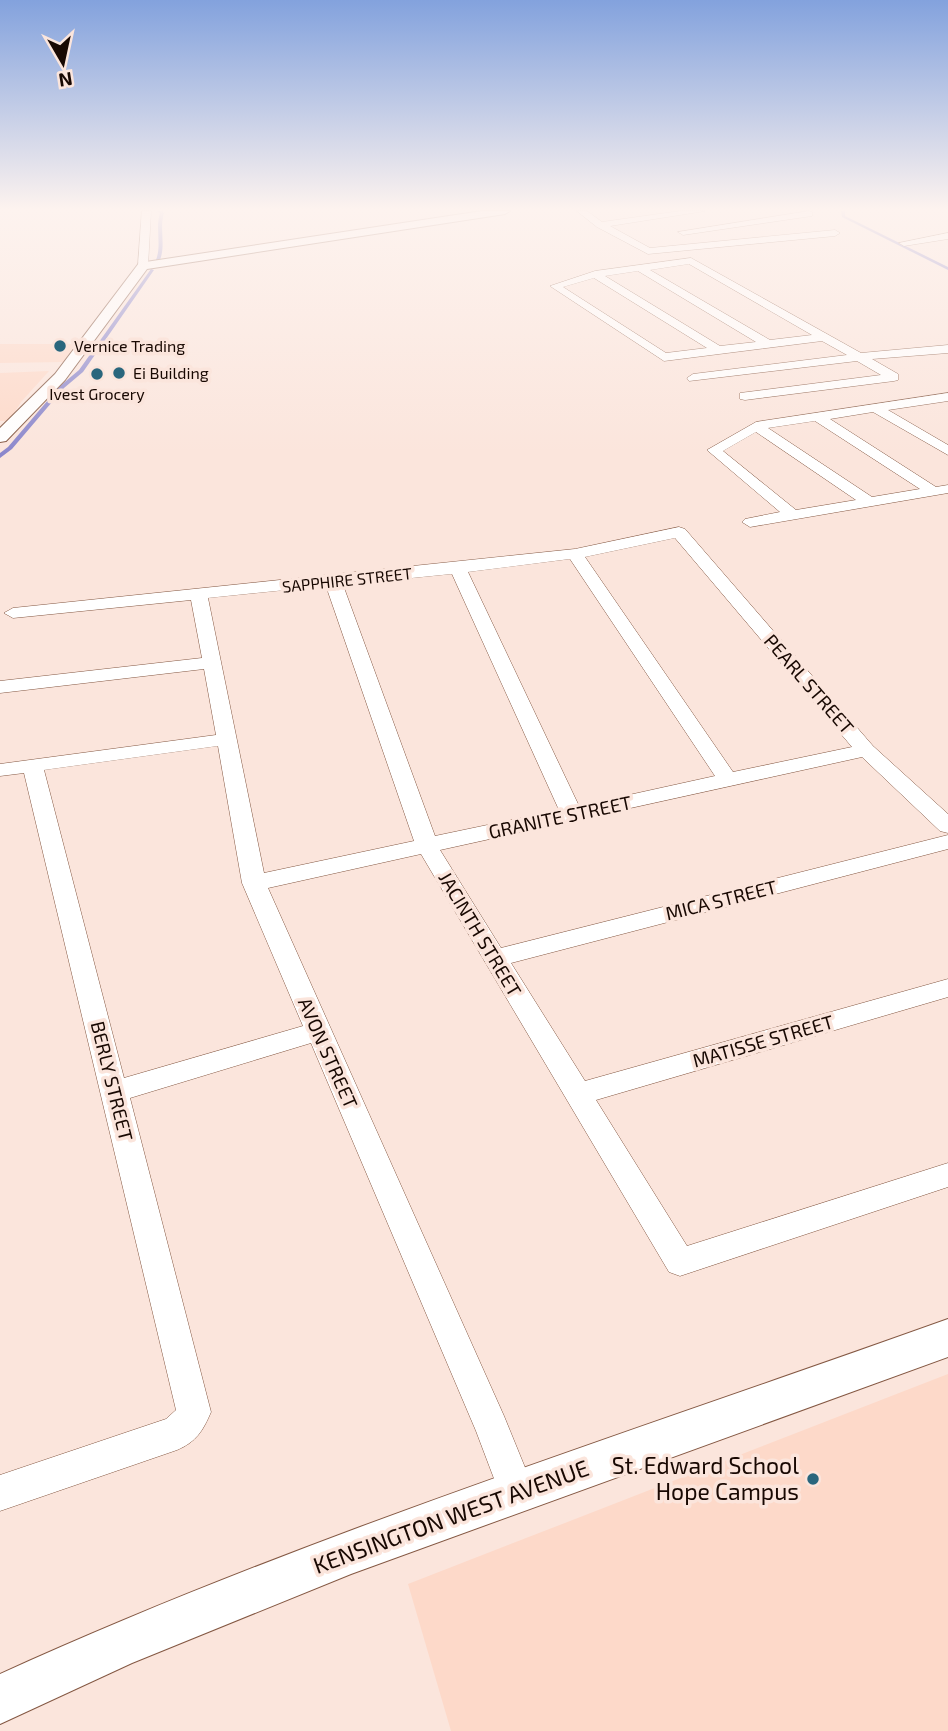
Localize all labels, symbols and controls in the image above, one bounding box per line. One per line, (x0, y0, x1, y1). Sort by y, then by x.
north arrow (28, 28, 98, 98)
text: N (57, 68, 74, 93)
place label: Vernice Trading (74, 336, 185, 355)
marker: Vernice Trading (52, 338, 68, 354)
place label: Ei Building (133, 363, 209, 382)
marker: Ei Building (111, 365, 127, 381)
marker: Ivest Grocery (89, 366, 105, 382)
place label: Ivest Grocery (49, 384, 145, 403)
street label: SAPPHIRE STREET (281, 563, 413, 596)
street label: PEARL STREET (760, 629, 859, 738)
street label: GRANITE STREET (486, 790, 633, 843)
street label: JACINTH STREET (434, 867, 527, 1000)
street label: MICA STREET (663, 875, 779, 924)
street label: AVON STREET (294, 994, 363, 1112)
street label: MATISSE STREET (690, 1009, 836, 1072)
street label: BERLY STREET (87, 1019, 138, 1143)
place label: St. Edward School Hope Campus (612, 1451, 799, 1505)
street label: KENSINGTON WEST AVENUE (309, 1453, 592, 1579)
marker: St. Edward School Hope Campus (805, 1471, 821, 1487)

